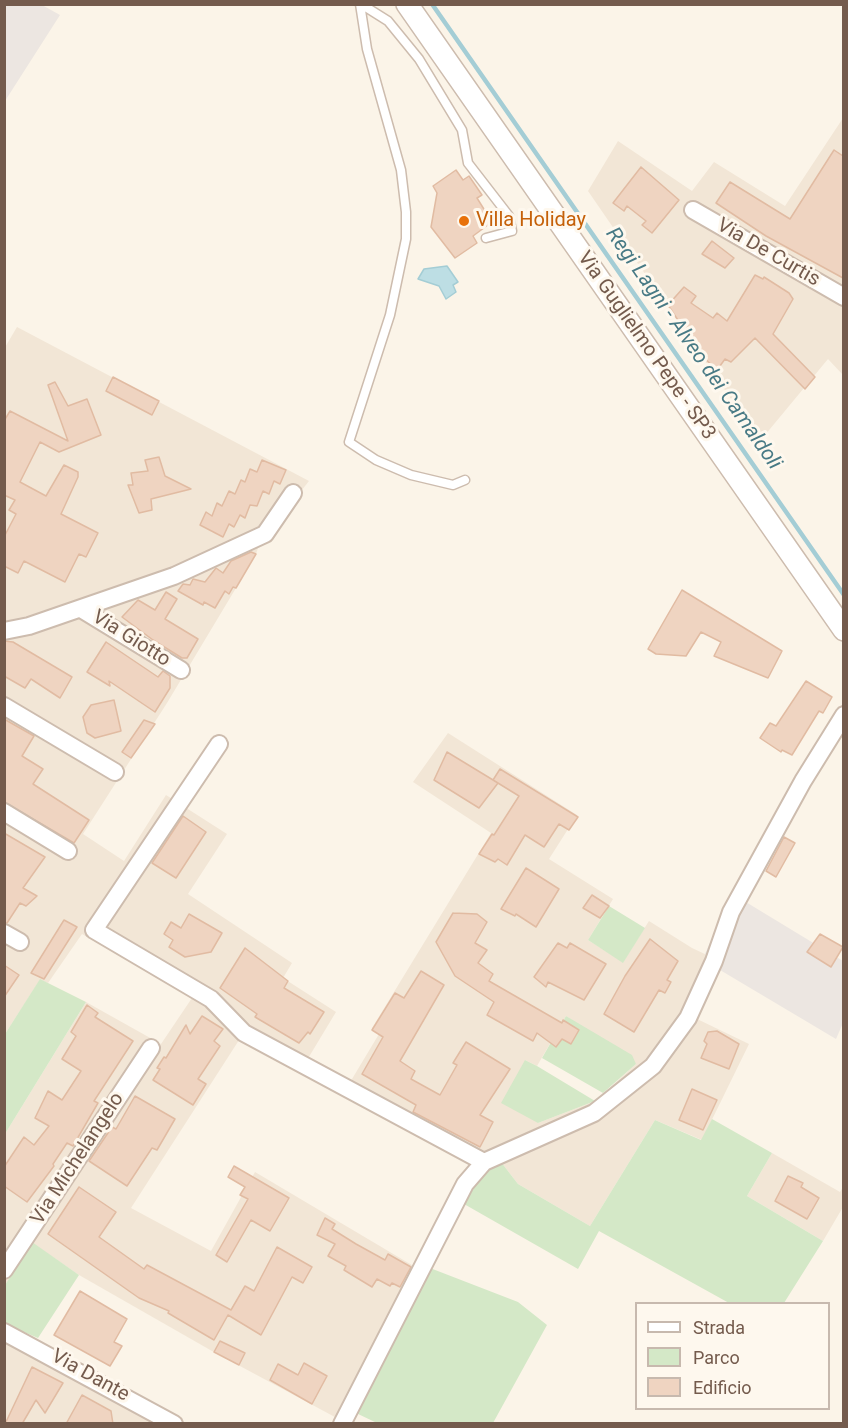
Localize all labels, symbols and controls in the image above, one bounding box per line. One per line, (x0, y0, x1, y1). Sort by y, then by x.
place label: Villa Holiday (476, 209, 586, 233)
marker: Villa Holiday (457, 214, 471, 228)
street label: Via De Curtis (712, 214, 824, 292)
water label: Regi Lagni - Alveo dei Camaldoli (600, 223, 786, 475)
street label: Via Guglielmo Pepe - SP3 (572, 247, 720, 445)
street label: Via Giotto (87, 606, 175, 672)
street label: Via Michelangelo (26, 1088, 130, 1230)
legend (635, 1302, 830, 1410)
text: Strada (693, 1317, 745, 1338)
street label: Via Dante (47, 1345, 133, 1407)
text: Parco (693, 1347, 740, 1368)
text: Edificio (693, 1377, 752, 1398)

